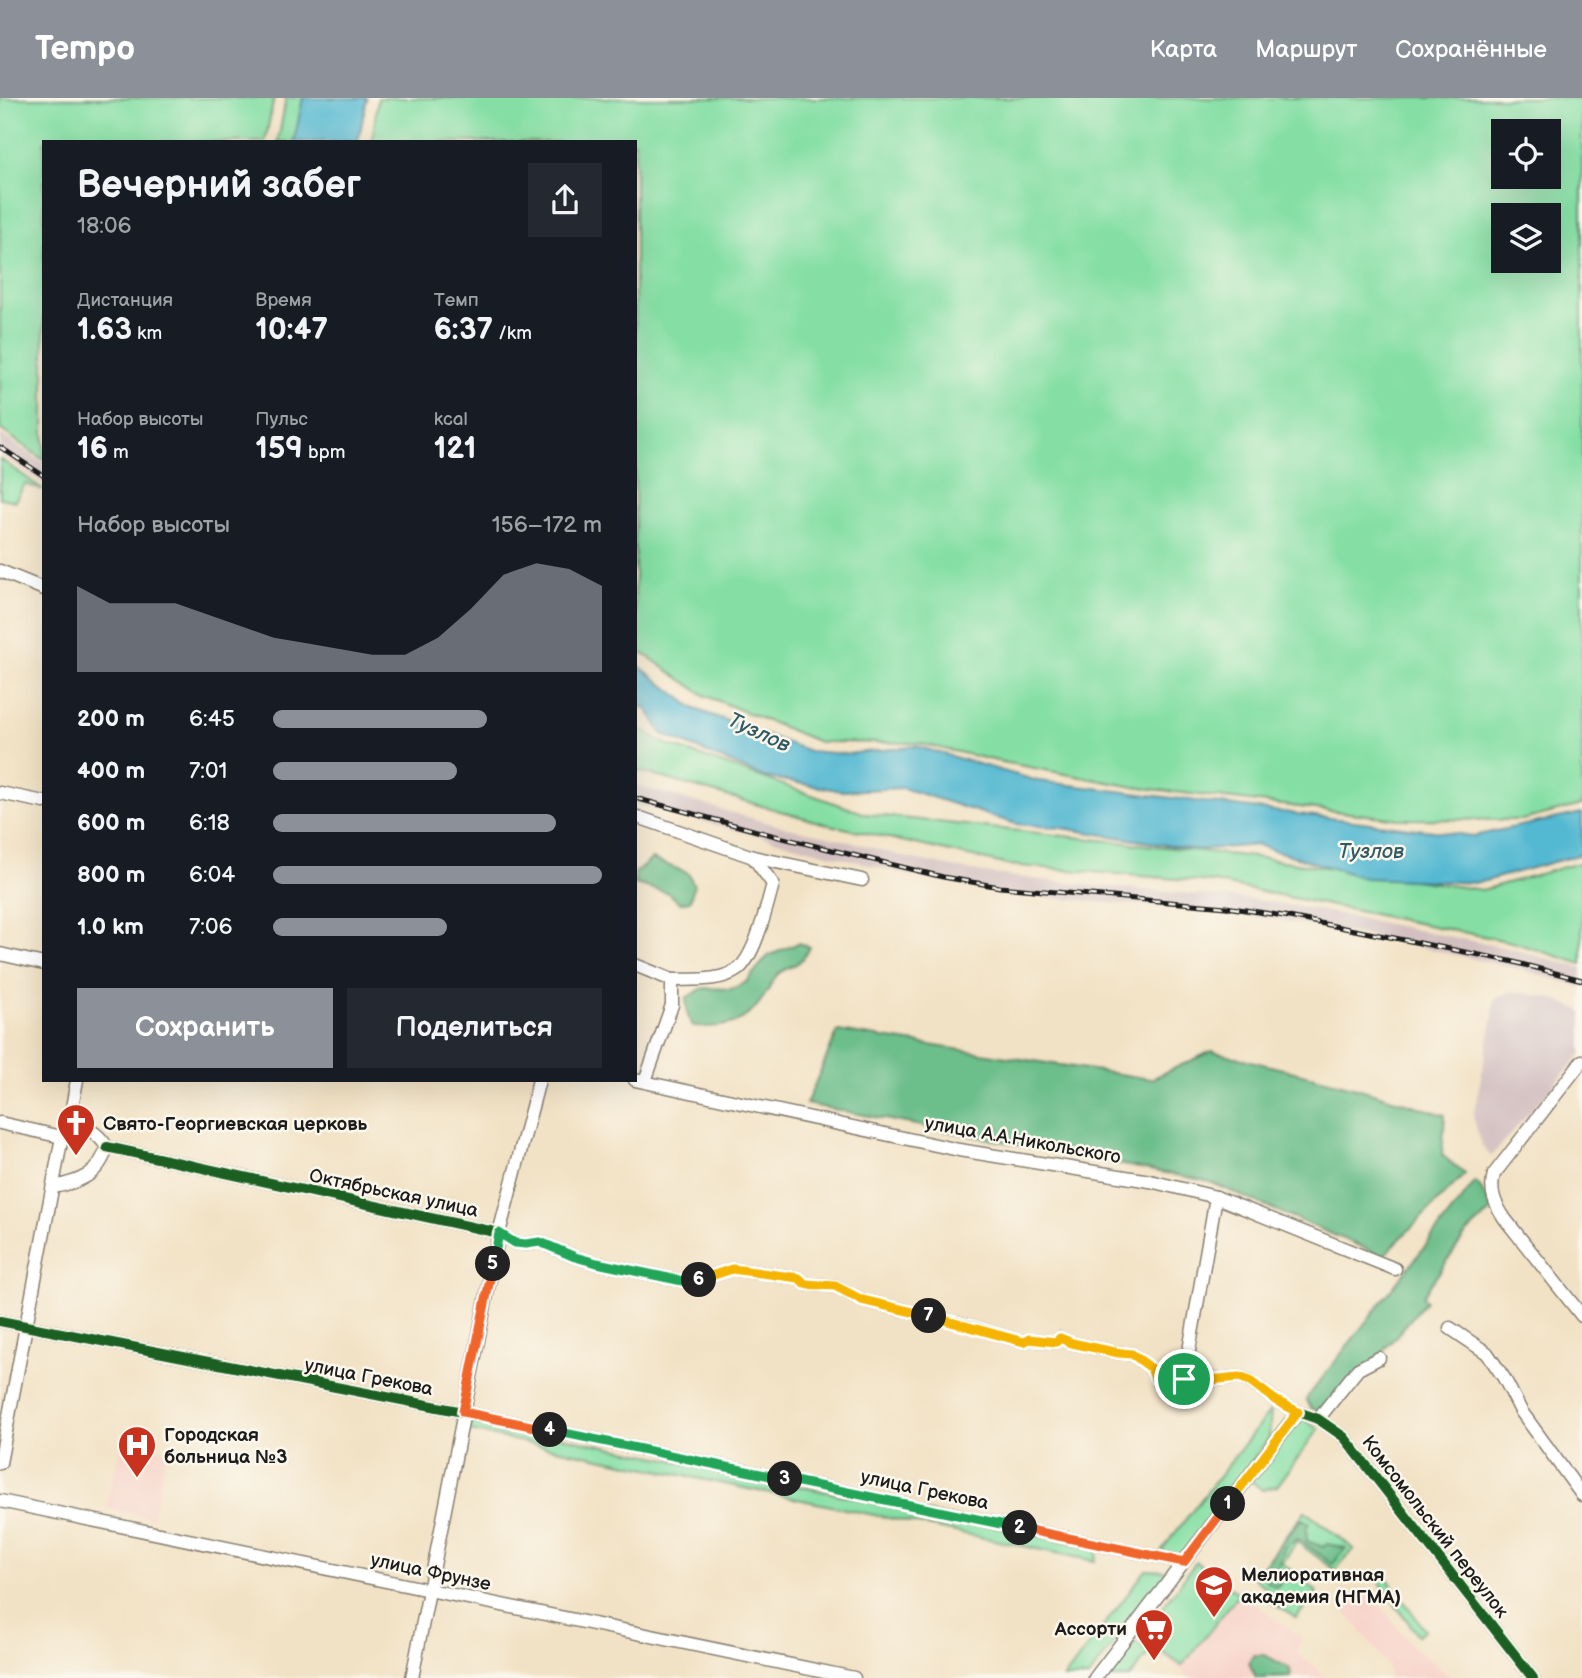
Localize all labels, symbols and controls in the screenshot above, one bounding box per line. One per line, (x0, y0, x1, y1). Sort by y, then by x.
text: Tempo (35, 29, 135, 69)
text: Карта (1150, 35, 1217, 64)
text: Маршрут (1255, 35, 1357, 64)
text: Сохранённые (1395, 35, 1547, 64)
map controls (1491, 119, 1561, 273)
button: locate (1491, 119, 1561, 189)
text: Вечерний забег (77, 163, 361, 208)
button: share (528, 163, 602, 237)
button: layers (1491, 203, 1561, 273)
text: 18:06 (77, 212, 132, 240)
text: Дистанция (77, 289, 173, 312)
text: Время (255, 289, 312, 312)
text: Темп (434, 289, 479, 312)
text: 1.63 (77, 312, 132, 348)
text: 10:47 (255, 312, 328, 348)
text: 6:37 (434, 312, 493, 348)
text: km (132, 322, 162, 345)
text: /km (493, 322, 532, 345)
text: Набор высоты (77, 408, 203, 431)
text: Пульс (255, 408, 308, 431)
text: kcal (434, 408, 468, 431)
text: 16 (77, 431, 108, 467)
text: 159 (255, 431, 303, 467)
text: 121 (434, 431, 476, 467)
text: m (108, 441, 129, 464)
text: bpm (303, 441, 345, 464)
text: Набор высоты (77, 511, 230, 539)
text: 156–172 m (492, 511, 602, 539)
text: 200 m (77, 705, 145, 733)
text: 6:45 (189, 705, 235, 733)
water label: Тузлов (724, 707, 794, 758)
text: 400 m (77, 757, 145, 785)
text: 7:01 (189, 757, 227, 785)
text: 600 m (77, 809, 145, 837)
text: 6:18 (189, 809, 230, 837)
water label: Тузлов (1338, 839, 1404, 864)
text: 800 m (77, 861, 145, 889)
text: 6:04 (189, 861, 235, 889)
text: 1.0 km (77, 913, 144, 941)
text: 7:06 (189, 913, 233, 941)
button: Сохранить (77, 988, 333, 1068)
button: Поделиться (347, 988, 602, 1068)
church icon: Свято-Георгиевская церковь (55, 1102, 97, 1157)
street label: улица А.А.Никольского (923, 1112, 1123, 1169)
place label: Свято-Георгиевская церковь (103, 1113, 367, 1136)
street label: Октябрьская улица (307, 1164, 480, 1223)
pin: 5 (476, 1246, 510, 1282)
text: 5 (487, 1252, 498, 1275)
pin: 6 (682, 1262, 716, 1298)
text: 6 (693, 1268, 704, 1291)
pin: 7 (912, 1298, 946, 1334)
text: 7 (923, 1304, 934, 1327)
pin (1154, 1349, 1214, 1409)
street label: улица Грекова (303, 1354, 435, 1401)
icon: arrive (1165, 1360, 1203, 1398)
pin: 4 (532, 1412, 568, 1448)
text: 4 (544, 1418, 555, 1441)
hospital icon: Городская больница №3 (116, 1424, 158, 1479)
place label: Городская больница №3 (164, 1424, 287, 1469)
street label: Комсомольский переулок (1357, 1431, 1513, 1623)
pin: 3 (768, 1462, 802, 1496)
street label: улица Грекова (859, 1466, 991, 1515)
text: 3 (779, 1467, 790, 1490)
pin: 1 (1210, 1486, 1246, 1522)
text: 1 (1224, 1492, 1232, 1515)
pin: 2 (1002, 1510, 1038, 1546)
text: 2 (1014, 1516, 1025, 1539)
street label: улица Фрунзе (368, 1548, 493, 1597)
school or university icon: Мелиоративная академия (НГМА) (1193, 1564, 1235, 1619)
place label: Мелиоративная академия (НГМА) (1241, 1564, 1401, 1609)
supermarket icon: Ассорти (1133, 1607, 1175, 1662)
place label: Ассорти (1054, 1618, 1127, 1641)

